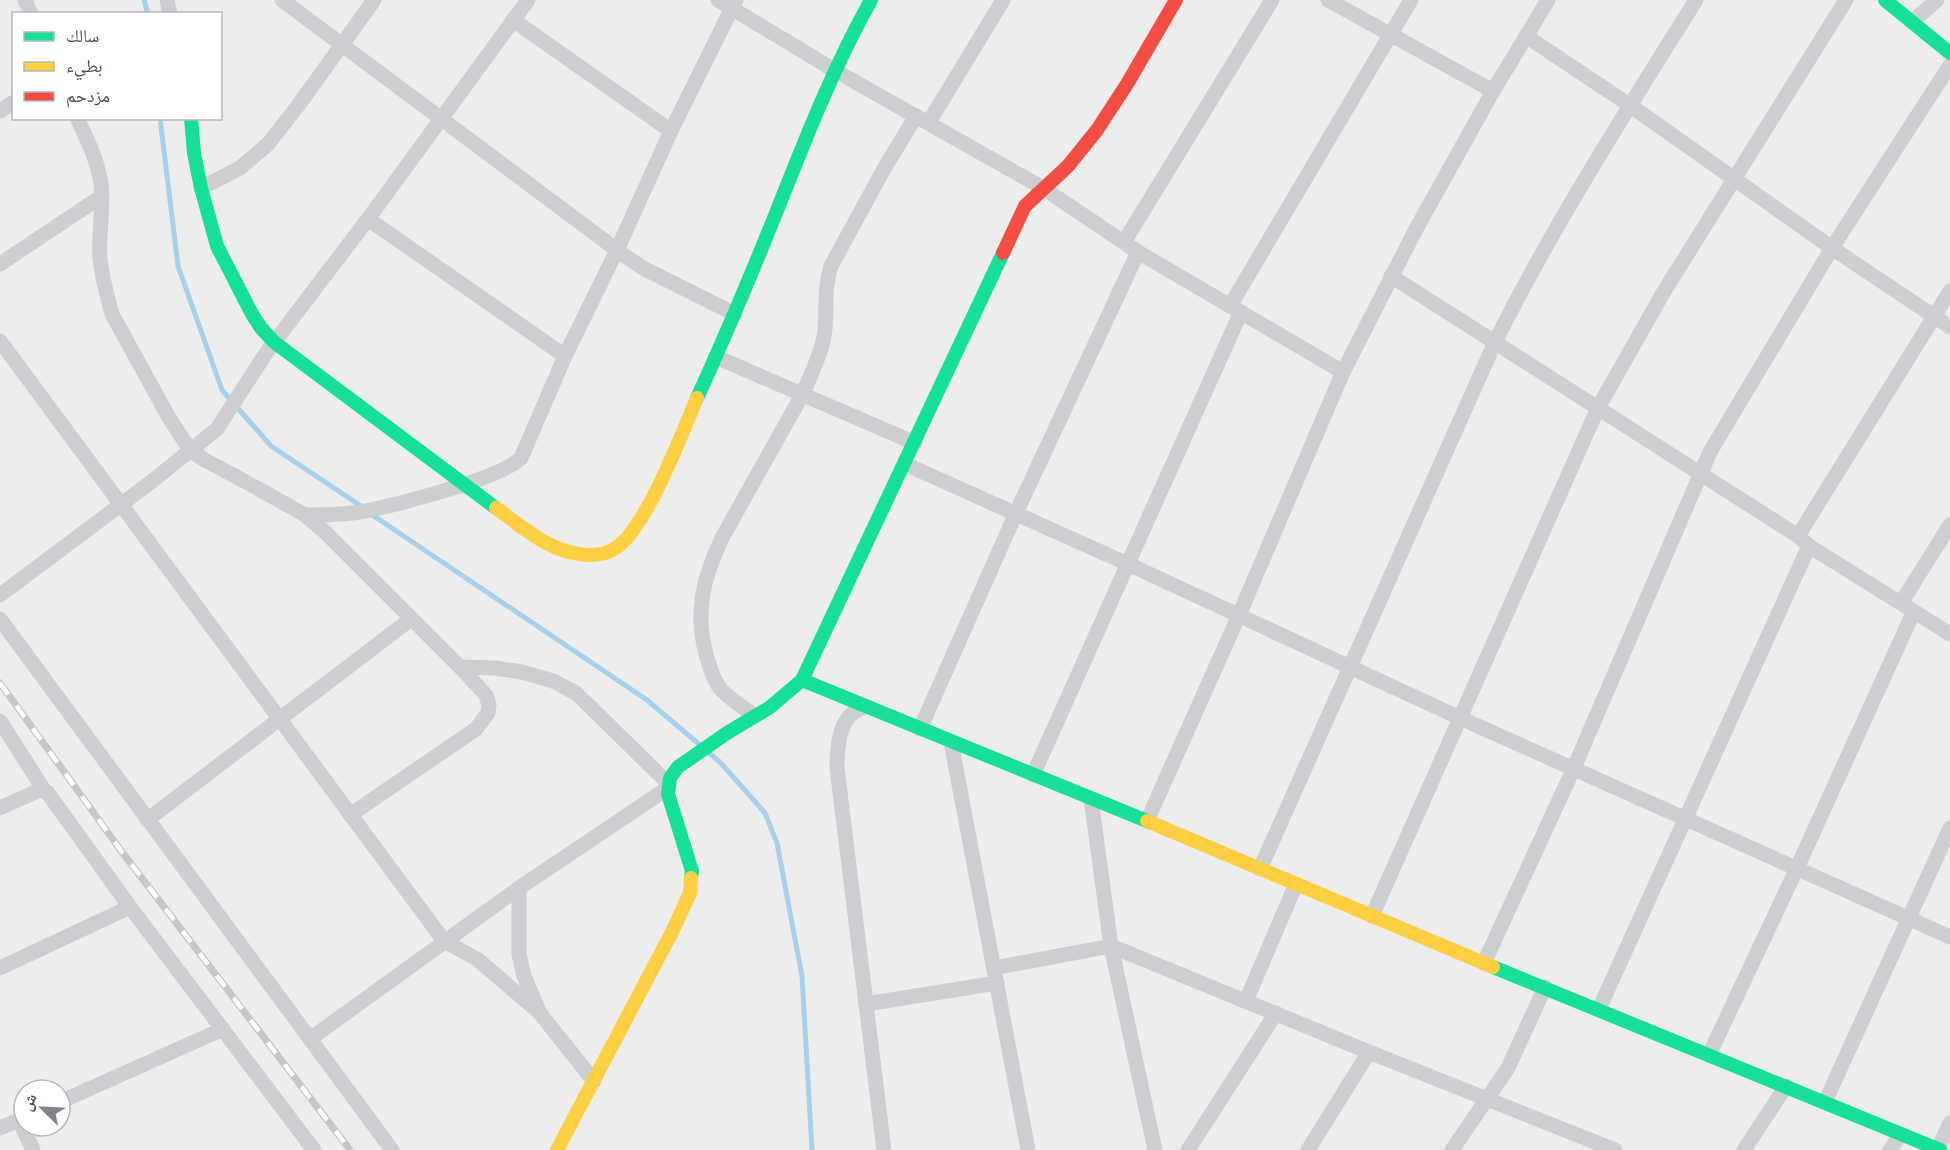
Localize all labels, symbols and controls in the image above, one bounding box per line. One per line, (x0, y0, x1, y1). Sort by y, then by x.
legend (12, 12, 222, 120)
text: سالك (66, 25, 99, 46)
text: بطيء (66, 55, 103, 81)
text: مزدحم (66, 85, 110, 108)
north arrow (12, 1078, 72, 1138)
text: ش (17, 1090, 41, 1114)

